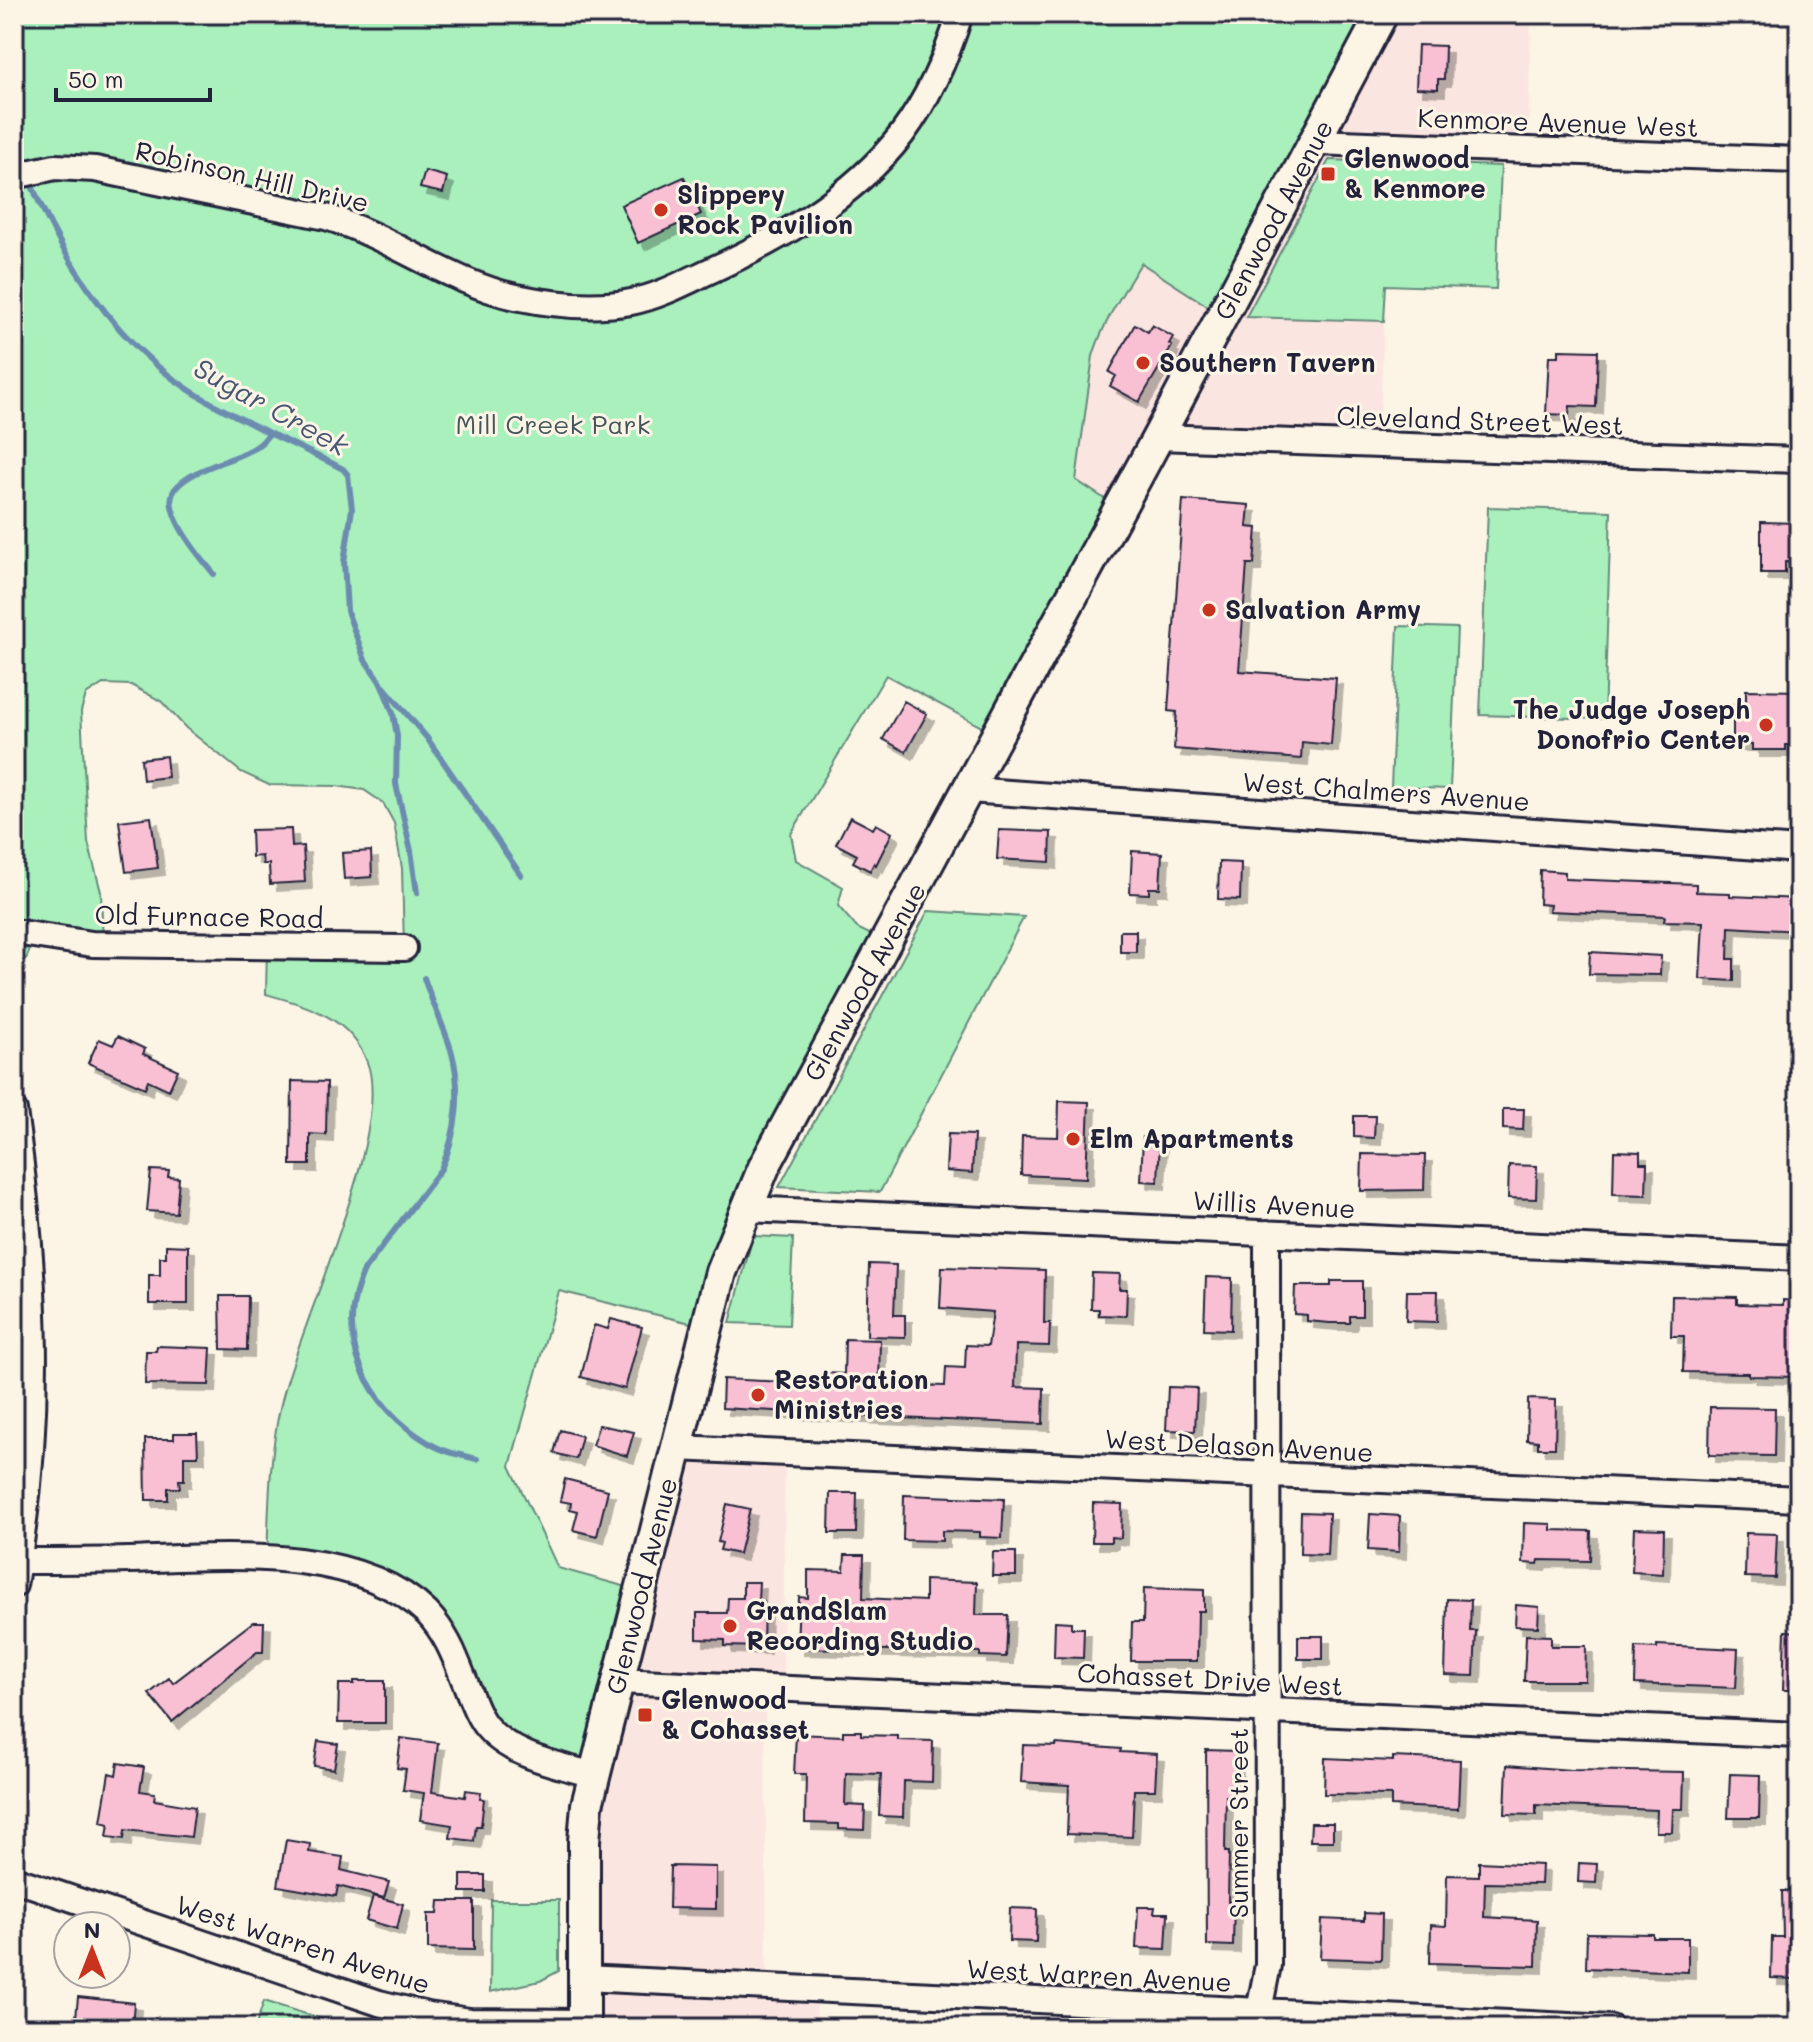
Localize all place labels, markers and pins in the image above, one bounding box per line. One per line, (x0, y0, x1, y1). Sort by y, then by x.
place label: Glenwood & Kenmore (1344, 141, 1486, 205)
marker: Glenwood & Kenmore (1319, 165, 1337, 183)
place label: Slippery Rock Pavilion (677, 177, 853, 241)
marker: Slippery Rock Pavilion (652, 201, 670, 219)
place label: Southern Tavern (1159, 345, 1375, 379)
marker: Southern Tavern (1134, 354, 1152, 372)
place label: Salvation Army (1225, 592, 1421, 626)
marker: Salvation Army (1200, 601, 1218, 619)
place label: The Judge Joseph Donofrio Center (1513, 692, 1750, 756)
marker: The Judge Joseph Donofrio Center (1757, 716, 1775, 734)
place label: Elm Apartments (1089, 1121, 1294, 1155)
marker: Elm Apartments (1064, 1130, 1082, 1148)
place label: Restoration Ministries (774, 1362, 928, 1426)
marker: Restoration Ministries (749, 1386, 767, 1404)
place label: GrandSlam Recording Studio (746, 1593, 973, 1657)
marker: GrandSlam Recording Studio (721, 1617, 739, 1635)
place label: Glenwood & Cohasset (661, 1682, 809, 1746)
marker: Glenwood & Cohasset (636, 1706, 654, 1724)

